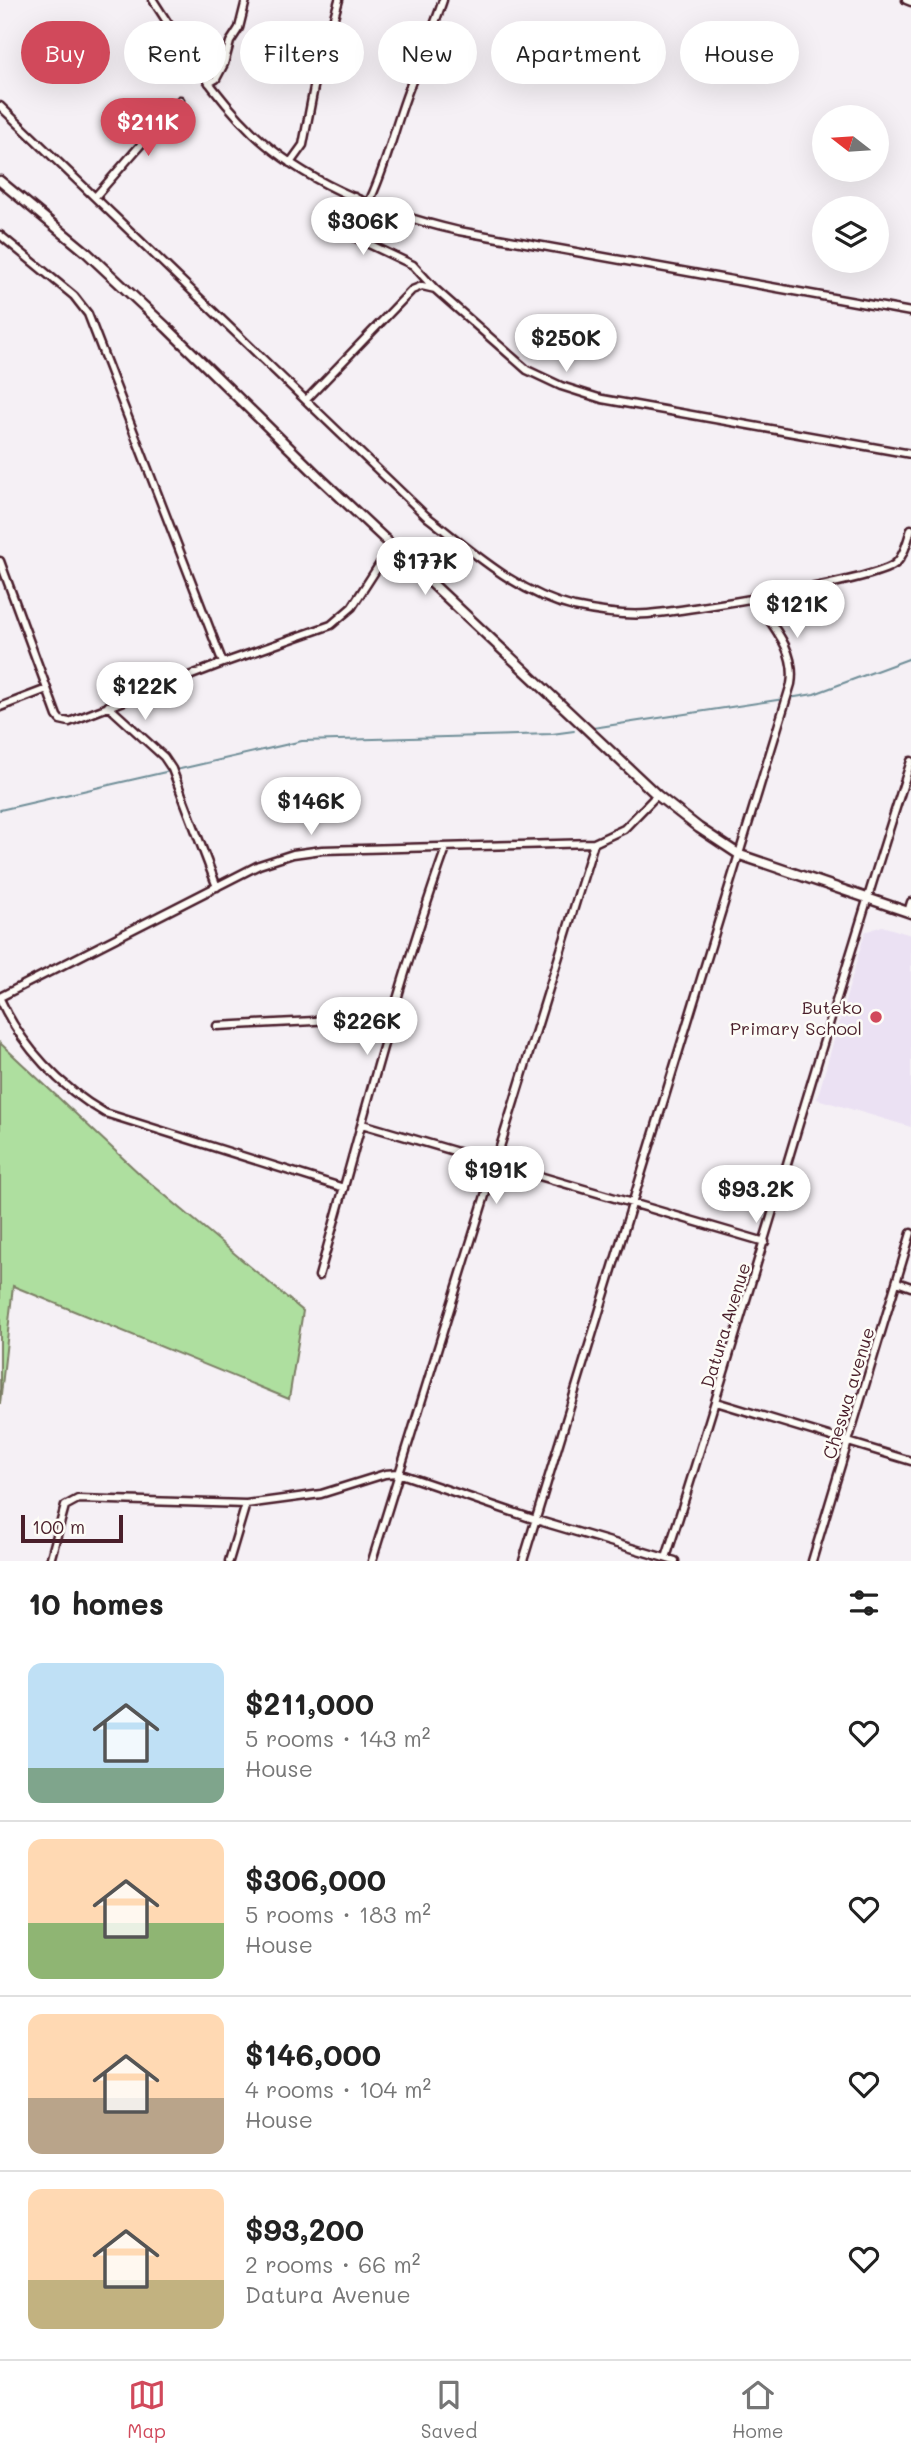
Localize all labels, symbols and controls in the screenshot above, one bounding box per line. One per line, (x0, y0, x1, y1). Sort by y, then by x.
chip: Buy (21, 21, 110, 84)
chip: Rent (124, 21, 226, 84)
chip: Filters (240, 21, 364, 84)
chip: New (378, 21, 477, 84)
chip: Apartment (491, 21, 666, 84)
chip: House (680, 21, 799, 84)
pin: $211K (99, 99, 197, 158)
north arrow (812, 105, 889, 182)
map controls (812, 105, 889, 273)
text: $211K (117, 106, 179, 136)
button: layers (812, 196, 889, 273)
pin: $306K (314, 198, 412, 257)
text: $306K (327, 205, 399, 235)
pin: $250K (517, 314, 615, 374)
text: $250K (531, 322, 601, 352)
pin: $177K (376, 538, 474, 597)
text: $177K (392, 545, 458, 575)
pin: $121K (748, 580, 846, 640)
text: $121K (766, 588, 828, 618)
pin: $122K (96, 662, 194, 722)
text: $122K (112, 670, 178, 700)
pin: $146K (262, 778, 360, 837)
text: $146K (277, 785, 345, 815)
place label: Buteko Primary School (730, 995, 862, 1040)
pin: $226K (318, 998, 416, 1057)
text: $226K (333, 1005, 401, 1035)
marker: Buteko Primary School (868, 1009, 884, 1025)
pin: $191K (447, 1146, 545, 1206)
text: $191K (464, 1154, 528, 1184)
pin: $93.2K (699, 1166, 813, 1225)
text: $93.2K (718, 1173, 794, 1203)
street label: Datura Avenue (695, 1260, 755, 1390)
street label: Cheswa avenue (817, 1324, 879, 1462)
scale bar (21, 1512, 122, 1544)
text: 100 m (32, 1514, 85, 1539)
text: 10 homes (28, 1583, 164, 1623)
icon: filters (845, 1584, 883, 1622)
text: $211,000 (245, 1683, 374, 1723)
icon: home (84, 1691, 168, 1775)
icon: heart (845, 1714, 883, 1752)
text: 5 rooms · 143 m² (245, 1723, 431, 1753)
text: House (245, 1753, 313, 1783)
text: $306,000 (245, 1859, 386, 1899)
icon: home (84, 1867, 168, 1951)
icon: heart (845, 1890, 883, 1928)
text: 5 rooms · 183 m² (245, 1899, 431, 1929)
text: House (245, 1929, 313, 1959)
text: $146,000 (245, 2034, 381, 2074)
icon: home (84, 2042, 168, 2126)
icon: heart (845, 2065, 883, 2103)
text: 4 rooms · 104 m² (245, 2074, 431, 2104)
text: House (245, 2104, 313, 2134)
text: $93,200 (245, 2209, 364, 2249)
icon: home (84, 2217, 168, 2301)
icon: heart (845, 2240, 883, 2278)
text: 2 rooms · 66 m² (245, 2249, 420, 2279)
text: Datura Avenue (245, 2279, 411, 2309)
tab: Map (127, 2376, 166, 2443)
tab: Saved (421, 2376, 477, 2443)
tab: Home (732, 2376, 784, 2443)

